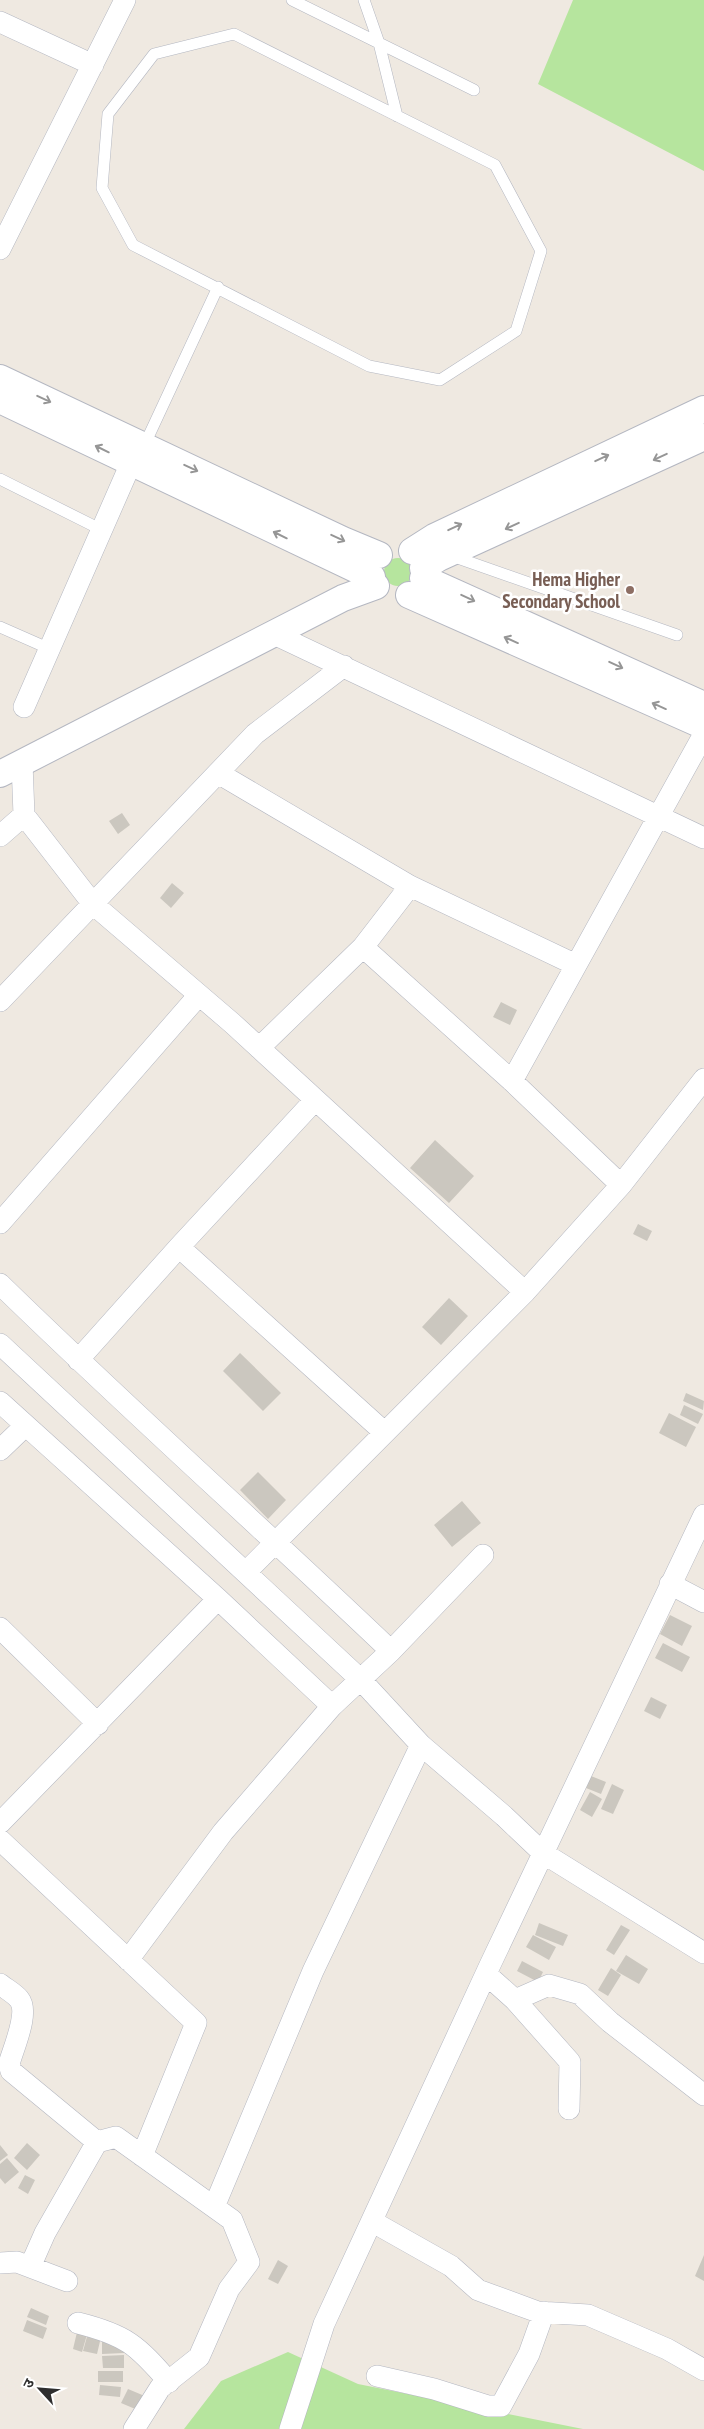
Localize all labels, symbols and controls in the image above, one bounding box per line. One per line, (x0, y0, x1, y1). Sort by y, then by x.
one-way arrow (36, 395, 51, 404)
one-way arrow (95, 444, 110, 453)
one-way arrow (594, 452, 609, 462)
one-way arrow (653, 453, 668, 463)
one-way arrow (183, 464, 198, 473)
one-way arrow (505, 521, 520, 531)
one-way arrow (447, 522, 462, 532)
one-way arrow (273, 530, 288, 539)
one-way arrow (330, 533, 345, 543)
place label: Hema Higher Secondary School (502, 567, 620, 613)
marker: Hema Higher Secondary School (624, 584, 636, 596)
one-way arrow (460, 593, 475, 603)
one-way arrow (504, 635, 519, 645)
one-way arrow (608, 661, 623, 670)
one-way arrow (652, 701, 667, 710)
north arrow (15, 2364, 65, 2414)
text: उ (18, 2375, 39, 2391)

